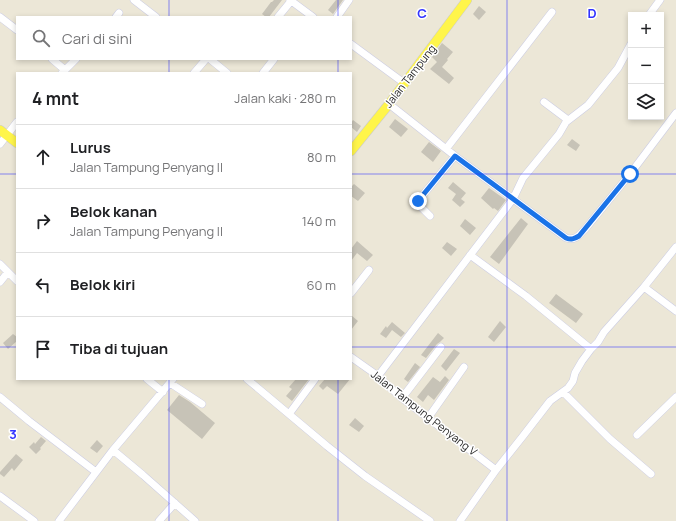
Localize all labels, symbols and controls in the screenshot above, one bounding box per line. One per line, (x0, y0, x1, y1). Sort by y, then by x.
text: C (417, 4, 427, 22)
text: D (587, 4, 597, 22)
map controls (628, 12, 664, 120)
button: + (628, 12, 664, 48)
search box (16, 16, 352, 60)
icon: search (30, 27, 52, 49)
text: Cari di sini (62, 28, 132, 49)
street label: Jalan Tampung (380, 41, 439, 110)
button: − (628, 48, 664, 84)
button: layers (628, 84, 664, 120)
text: 4 mnt (32, 87, 79, 110)
text: Jalan kaki · 280 m (234, 89, 336, 107)
text: Lurus (70, 137, 111, 158)
icon: ahead (32, 146, 54, 168)
text: 80 m (307, 148, 336, 166)
text: Jalan Tampung Penyang II (70, 158, 223, 176)
route start (621, 165, 639, 183)
route end (409, 192, 427, 210)
text: Belok kanan (70, 201, 157, 222)
icon: right (32, 210, 54, 232)
text: 140 m (302, 212, 336, 230)
text: Jalan Tampung Penyang II (70, 222, 223, 240)
icon: left (32, 274, 54, 296)
text: Belok kiri (70, 274, 136, 295)
text: 60 m (306, 276, 336, 294)
icon: arrive (32, 338, 54, 360)
text: Tiba di tujuan (70, 338, 168, 359)
street label: Jalan Tampung Penyang V (368, 366, 481, 459)
text: 3 (9, 425, 17, 443)

